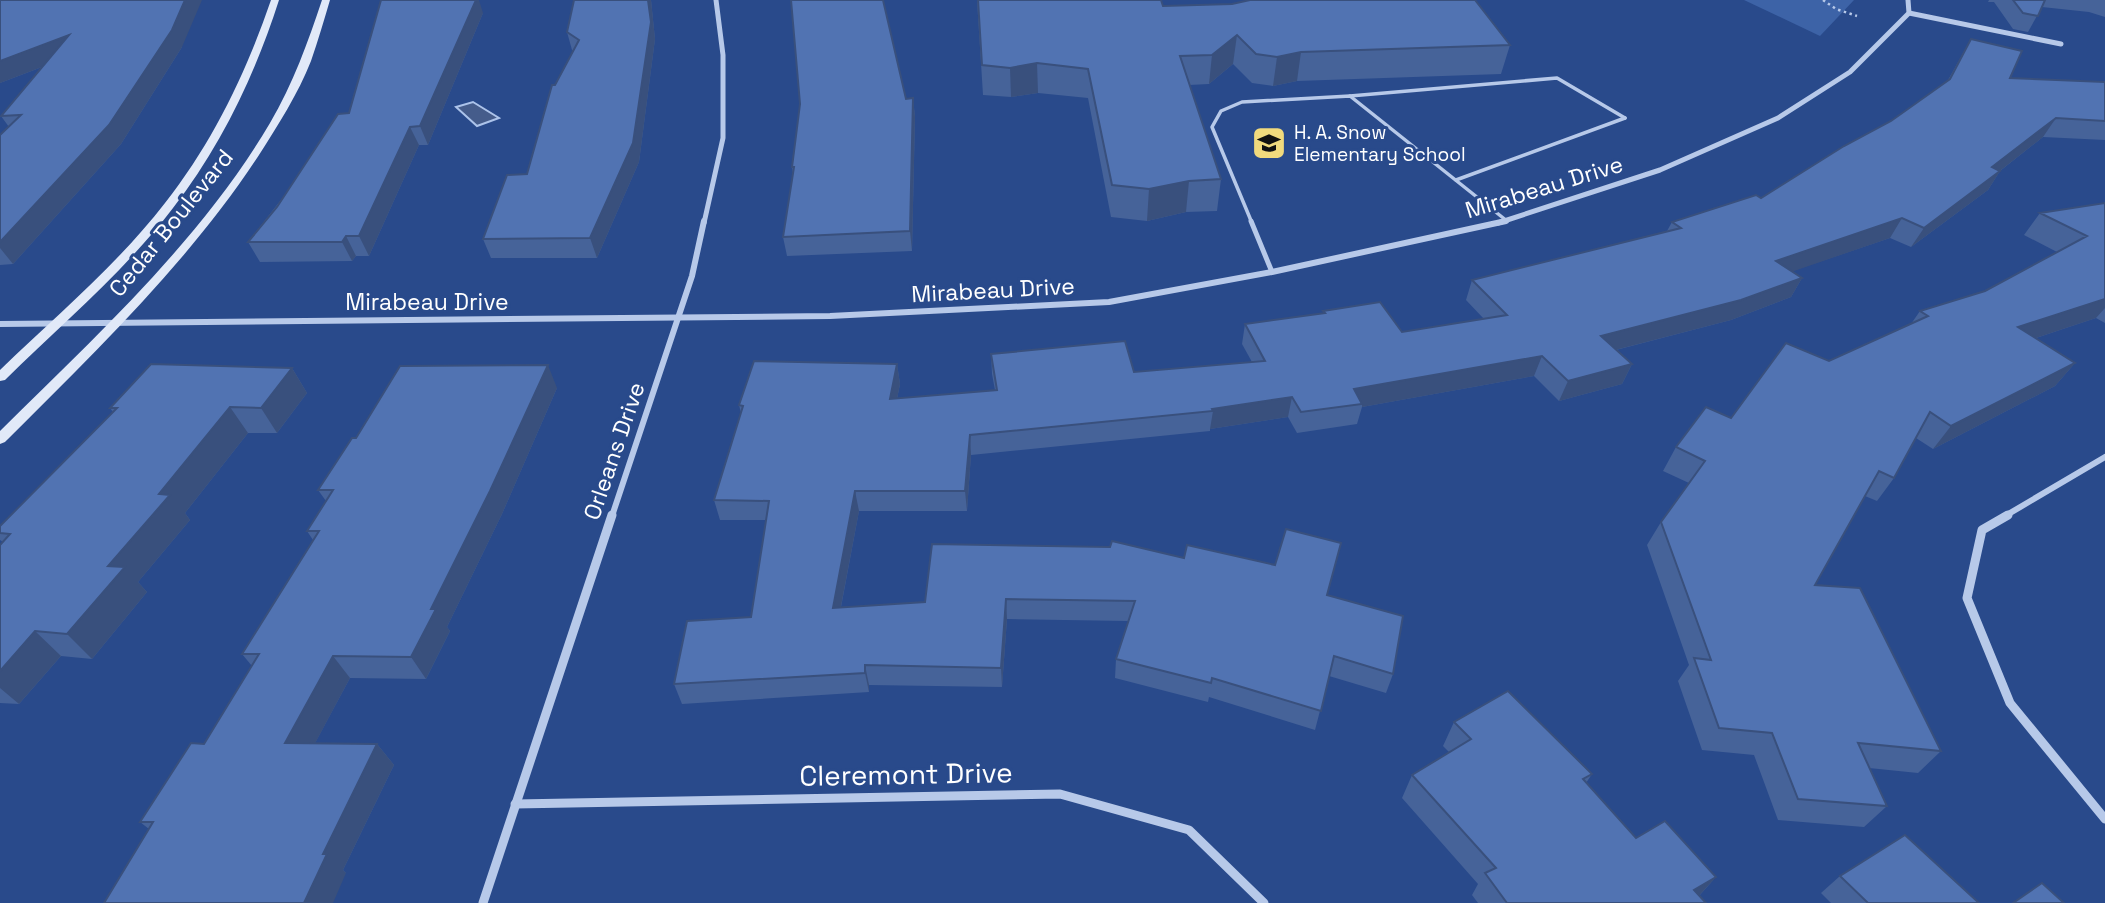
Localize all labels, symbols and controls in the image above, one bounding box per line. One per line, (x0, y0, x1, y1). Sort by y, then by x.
place label: H. A. Snow Elementary School (1294, 120, 1466, 167)
school or university icon: H. A. Snow Elementary School (1250, 124, 1288, 162)
street label: Cedar Boulevard (102, 143, 240, 303)
street label: Mirabeau Drive (1461, 149, 1627, 225)
street label: Mirabeau Drive (911, 271, 1075, 309)
street label: Mirabeau Drive (345, 287, 509, 317)
street label: Orleans Drive (576, 378, 652, 524)
street label: Cleremont Drive (799, 754, 1013, 794)

